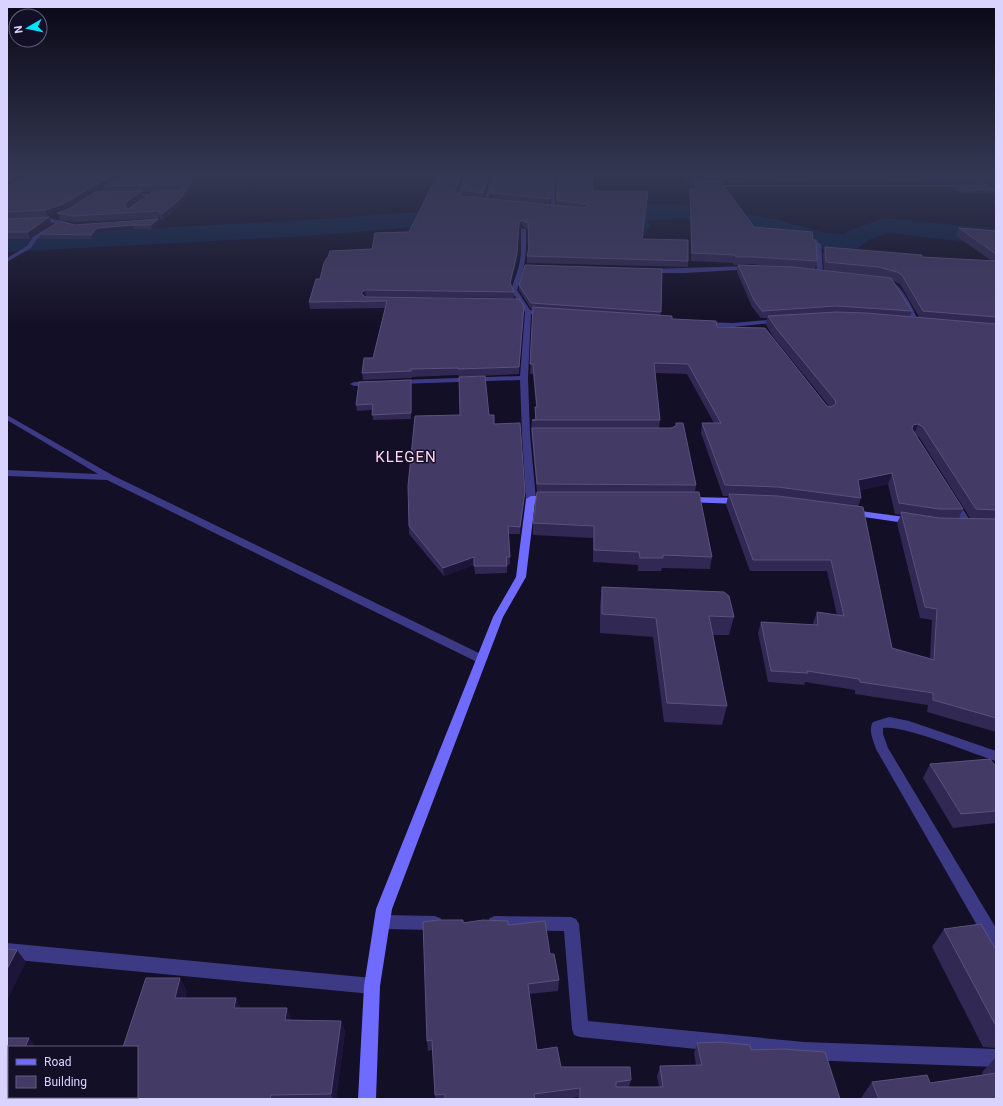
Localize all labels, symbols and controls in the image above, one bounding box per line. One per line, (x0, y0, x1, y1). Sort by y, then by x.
north arrow (8, 8, 48, 48)
text: N (12, 24, 26, 34)
district label: KLEGEN (375, 448, 437, 466)
legend (8, 1046, 138, 1098)
text: Road (44, 1055, 72, 1069)
text: Building (44, 1075, 87, 1089)

